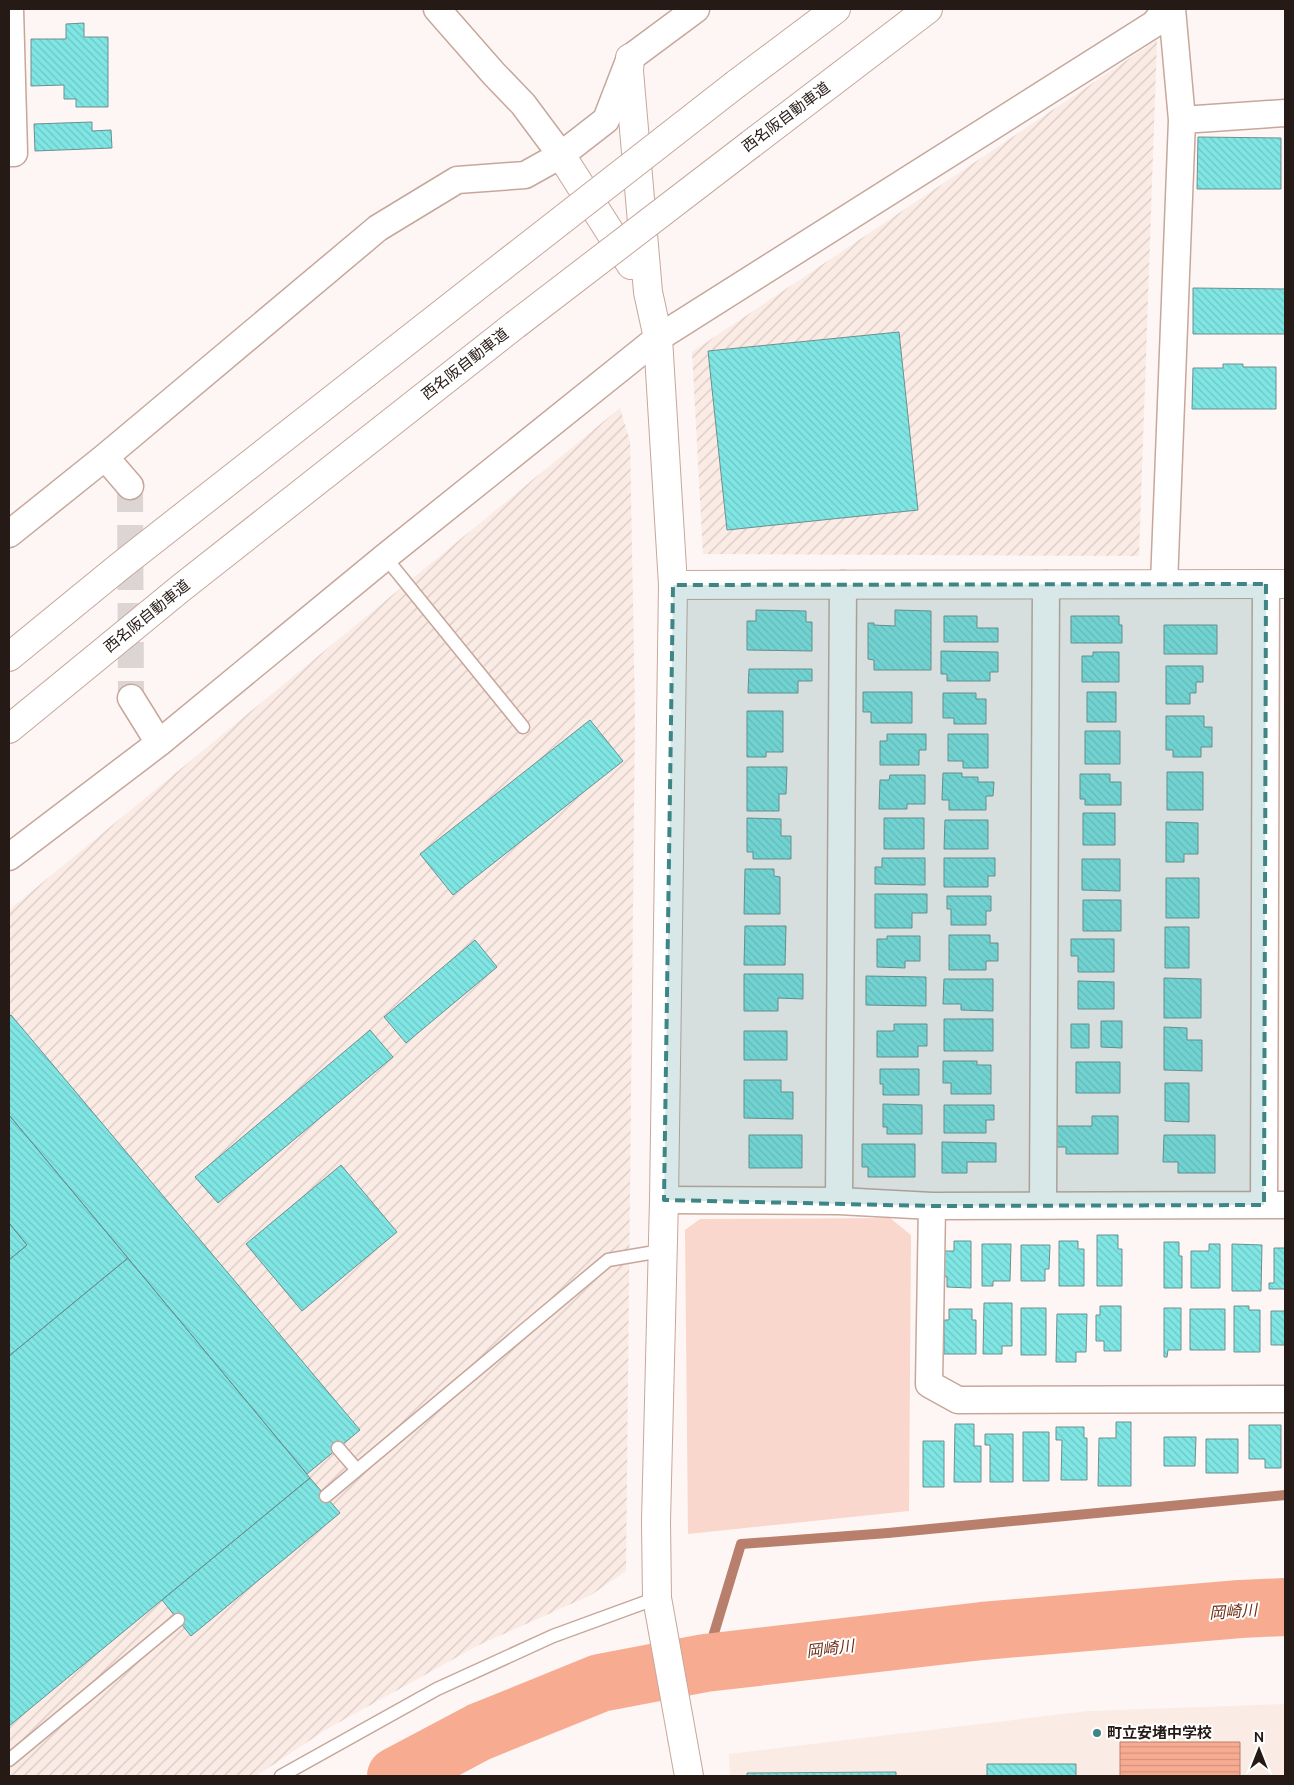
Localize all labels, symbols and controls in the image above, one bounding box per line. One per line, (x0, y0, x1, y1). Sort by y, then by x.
street label: 西名阪自動車道 (739, 78, 833, 155)
street label: 西名阪自動車道 (418, 325, 511, 403)
street label: 西名阪自動車道 (101, 576, 193, 655)
water label: 岡崎川 (1208, 1600, 1260, 1622)
water label: 岡崎川 (805, 1636, 857, 1660)
place label: 町立安堵中学校 (1107, 1724, 1212, 1741)
north arrow (1234, 1725, 1284, 1775)
marker: 町立安堵中学校 (1091, 1727, 1103, 1739)
text: N (1254, 1729, 1264, 1745)

